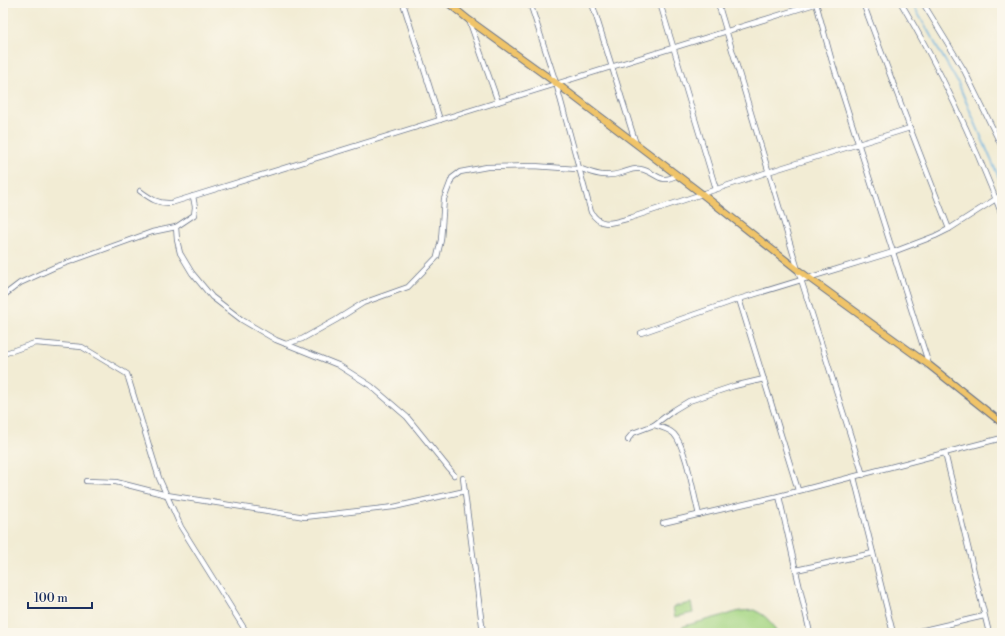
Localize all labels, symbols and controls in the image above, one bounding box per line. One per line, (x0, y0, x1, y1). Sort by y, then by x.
scale bar (28, 584, 92, 610)
text: 100 m (34, 591, 68, 606)

